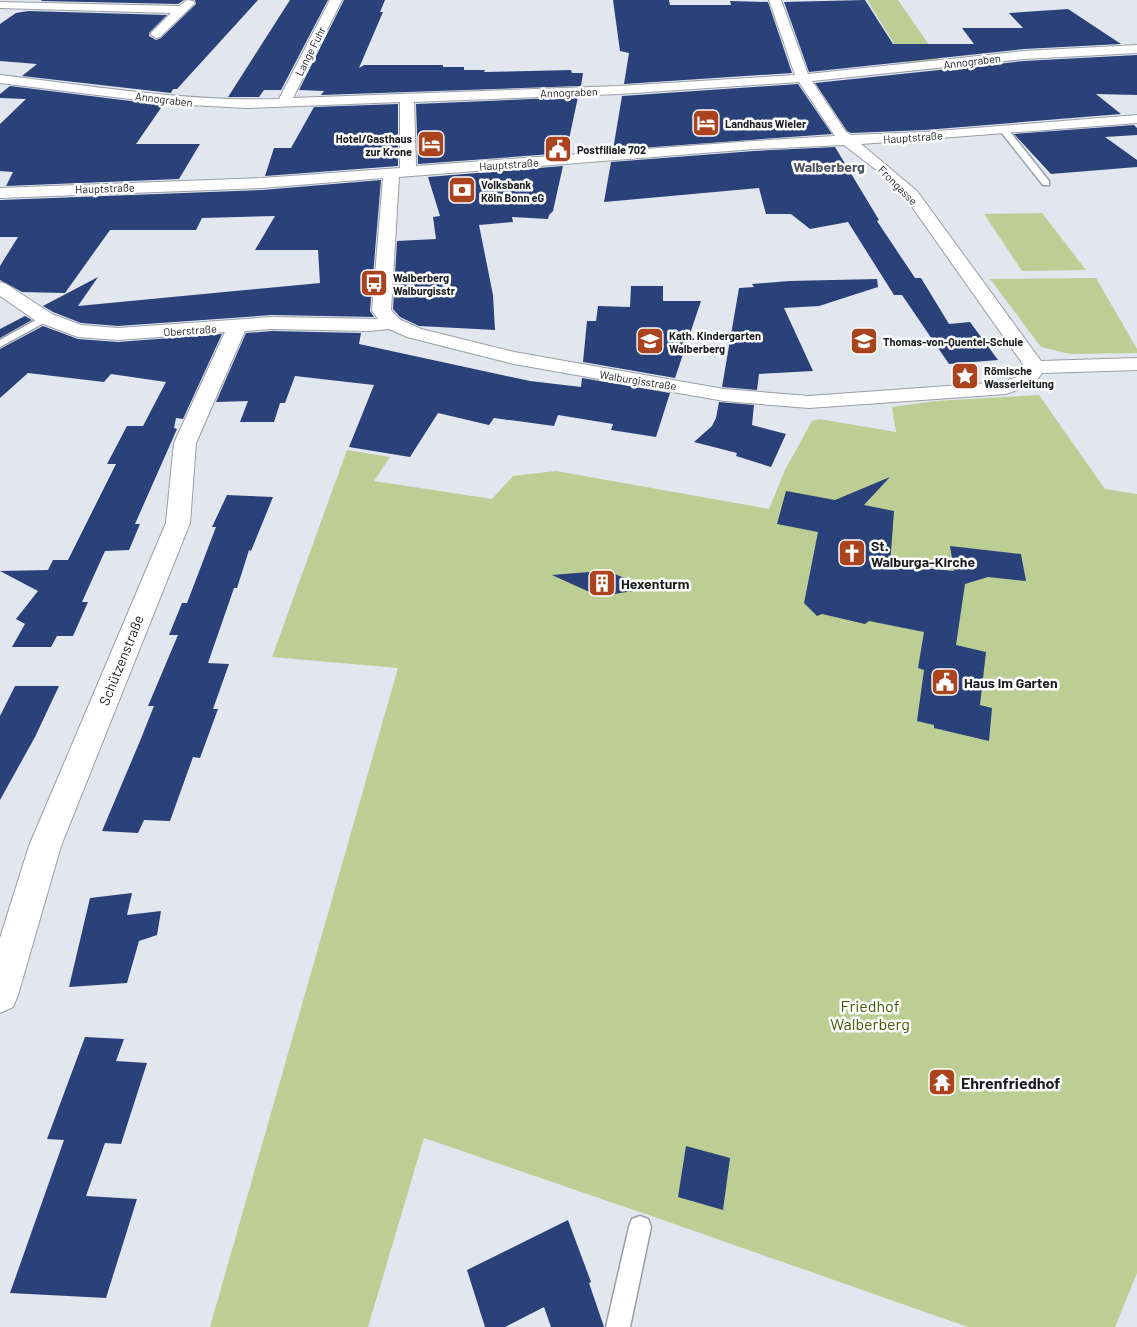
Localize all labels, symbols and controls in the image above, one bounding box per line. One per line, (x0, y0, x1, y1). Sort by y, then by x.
street label: Lange Fuhr (292, 24, 328, 78)
street label: Annograben (943, 51, 1001, 71)
street label: Annograben (540, 84, 598, 100)
street label: Annograben (135, 89, 193, 109)
hotel icon: Landhaus Wieler (691, 108, 721, 138)
place label: Landhaus Wieler (725, 117, 807, 130)
street label: Hauptstraße (883, 128, 943, 146)
hotel icon: Hotel/Gasthaus zur Krone (416, 129, 446, 159)
place label: Hotel/Gasthaus zur Krone (336, 132, 412, 158)
public building icon: Postfiliale 702 (543, 134, 573, 164)
place label: Postfiliale 702 (577, 143, 646, 156)
street label: Hauptstraße (479, 155, 539, 173)
district label: Walberberg (793, 158, 865, 175)
street label: Frongasse (876, 163, 920, 207)
bank icon: Volksbank Köln Bonn eG (447, 175, 477, 205)
place label: Volksbank Köln Bonn eG (481, 178, 545, 204)
street label: Hauptstraße (75, 180, 135, 196)
bus stop icon: Walberberg Walburgisstr (359, 268, 389, 298)
place label: Walberberg Walburgisstr (393, 271, 456, 297)
street label: Oberstraße (163, 322, 217, 338)
school or university icon: Kath. Kindergarten Walberberg (635, 326, 665, 356)
school or university icon: Thomas-von-Quentel-Schule (849, 326, 879, 356)
place label: Kath. Kindergarten Walberberg (669, 329, 761, 355)
place label: Thomas-von-Quentel-Schule (883, 335, 1023, 348)
place icon: Römische Wasserleitung (950, 361, 980, 391)
place label: Römische Wasserleitung (984, 364, 1054, 390)
street label: Walburgisstraße (599, 367, 678, 393)
place label: St. Walburga-Kirche (871, 537, 975, 570)
church icon: St. Walburga-Kirche (837, 538, 867, 568)
building icon: Hexenturm (587, 568, 617, 598)
place label: Hexenturm (621, 575, 690, 592)
street label: Schützenstraße (95, 612, 147, 708)
public building icon: Haus im Garten (930, 667, 960, 697)
place label: Haus im Garten (964, 674, 1058, 691)
park label: Friedhof Walberberg (830, 996, 910, 1033)
temple icon: Ehrenfriedhof (927, 1067, 957, 1097)
place label: Ehrenfriedhof (961, 1073, 1060, 1092)

